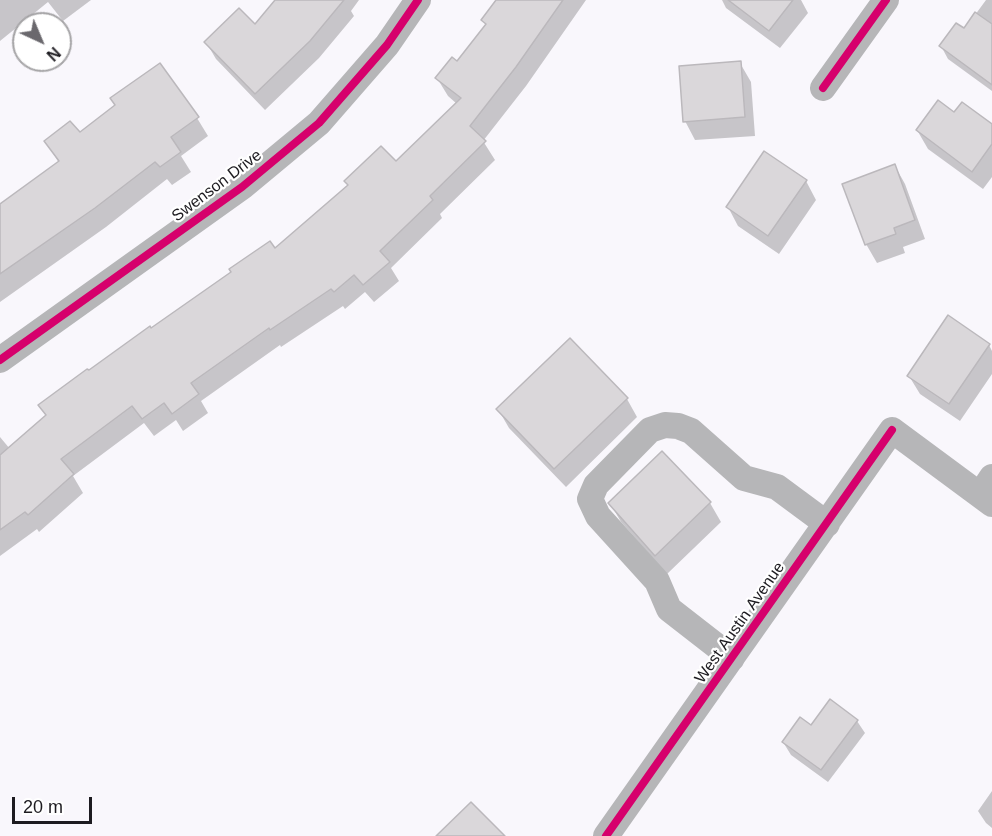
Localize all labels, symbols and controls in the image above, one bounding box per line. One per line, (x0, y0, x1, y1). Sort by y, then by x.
north arrow (12, 12, 72, 72)
text: N (43, 44, 64, 64)
street label: Swenson Drive (168, 146, 266, 226)
street label: West Austin Avenue (691, 559, 789, 687)
scale bar (15, 785, 94, 823)
text: 20 m (23, 797, 63, 817)

